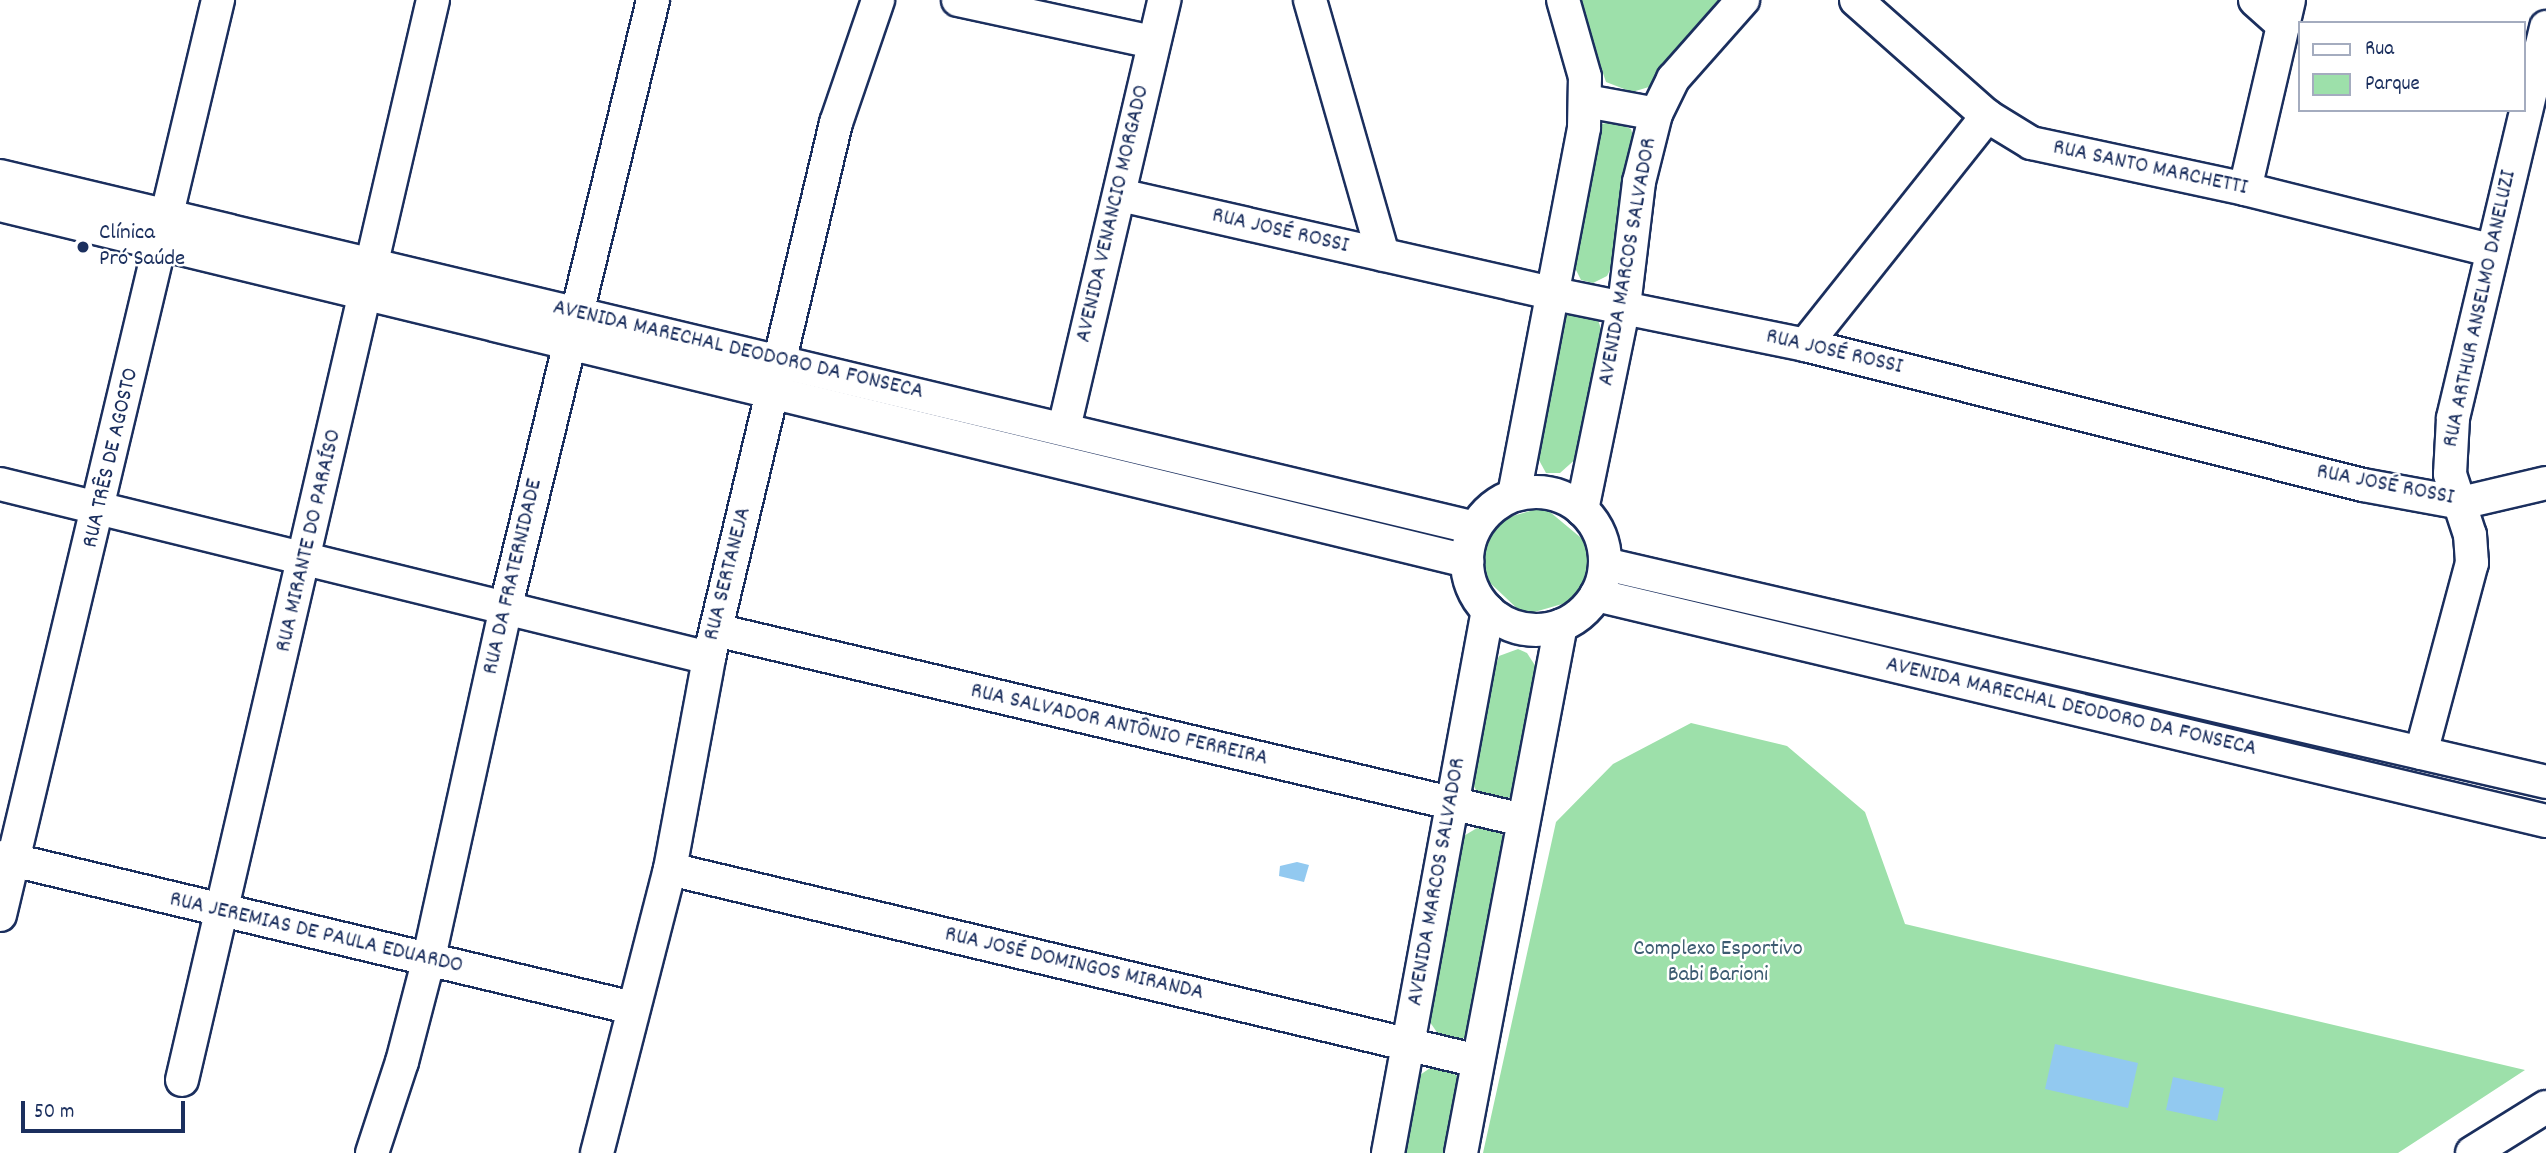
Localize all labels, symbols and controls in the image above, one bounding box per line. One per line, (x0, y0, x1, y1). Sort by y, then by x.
legend (2298, 21, 2525, 112)
text: Rua (2365, 35, 2394, 65)
text: Parque (2365, 70, 2420, 100)
street label: AVENIDA VENANCIO MORGADO (1071, 83, 1157, 345)
street label: RUA SANTO MARCHETTI (2050, 135, 2250, 203)
street label: AVENIDA MARCOS SALVADOR (1594, 136, 1664, 388)
street label: RUA ARTHUR ANSELMO DANELUZI (2438, 168, 2524, 450)
street label: RUA JOSÉ ROSSI (1209, 203, 1351, 261)
place label: Clínica Pró Saúde (99, 220, 185, 274)
marker: Clínica Pró Saúde (73, 237, 93, 257)
street label: AVENIDA MARECHAL DEODORO DA FONSECA (550, 295, 926, 407)
street label: RUA JOSÉ ROSSI (1763, 324, 1905, 382)
street label: RUA TRÊS DE AGOSTO (78, 365, 146, 551)
street label: RUA MIRANTE DO PARAÍSO (271, 427, 349, 655)
street label: RUA JOSÉ ROSSI (2314, 459, 2456, 513)
street label: RUA DA FRATERNIDADE (478, 477, 550, 677)
street label: RUA SERTANEJA (699, 504, 759, 644)
street label: AVENIDA MARECHAL DEODORO DA FONSECA (1883, 652, 2259, 764)
street label: RUA SALVADOR ANTÔNIO FERREIRA (968, 678, 1270, 774)
street label: AVENIDA MARCOS SALVADOR (1403, 756, 1473, 1008)
street label: RUA JEREMIAS DE PAULA EDUARDO (167, 887, 465, 981)
street label: RUA JOSÉ DOMINGOS MIRANDA (942, 922, 1206, 1008)
park label: Complexo Esportivo Babi Barioni (1633, 936, 1803, 990)
scale bar (24, 1086, 189, 1130)
text: 50 m (34, 1098, 74, 1128)

